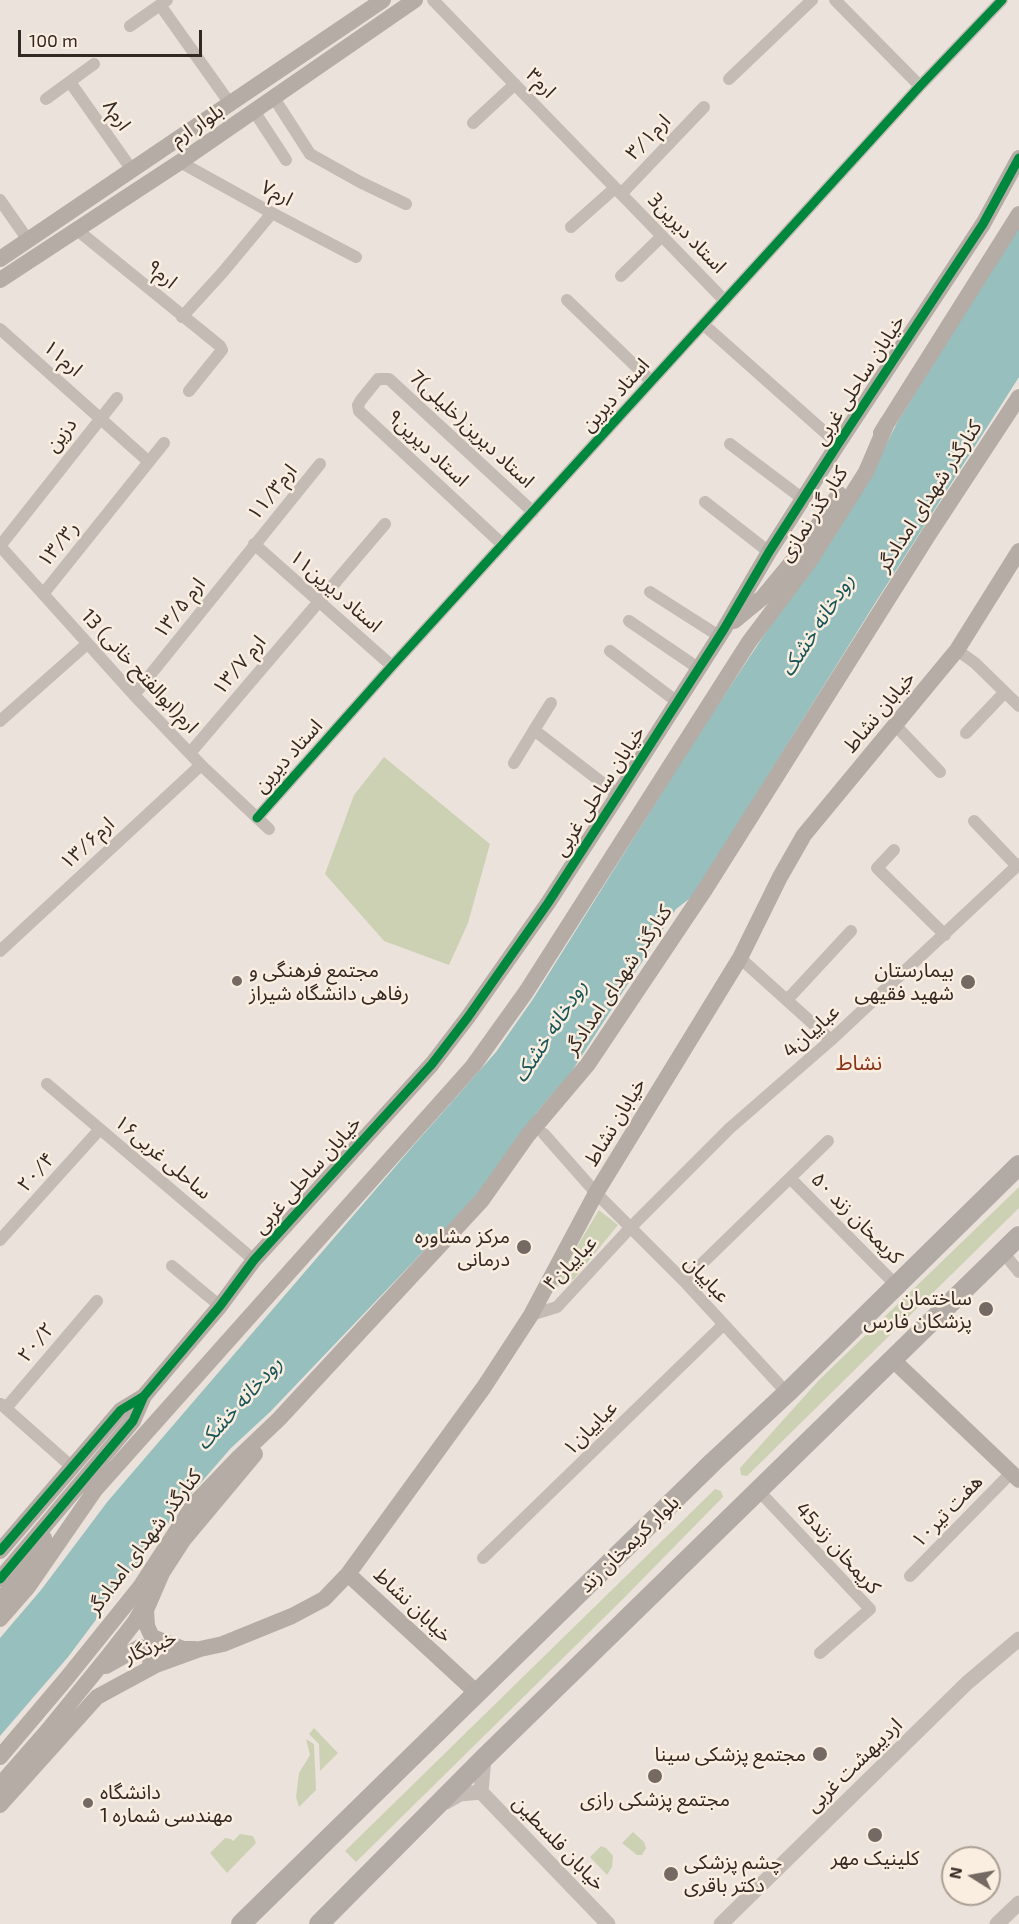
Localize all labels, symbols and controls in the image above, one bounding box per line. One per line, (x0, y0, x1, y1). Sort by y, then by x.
scale bar (21, 18, 206, 56)
text: 100 m (29, 29, 78, 51)
street label: ارم۳ (521, 63, 561, 103)
street label: ارم۸ (98, 95, 136, 135)
street label: بلوار ارم (166, 99, 228, 151)
street label: ۳/۱ارم (621, 109, 675, 165)
street label: ارم۷ (257, 175, 297, 211)
street label: 3استاد دیرین (643, 188, 731, 278)
street label: ارم۹ (142, 254, 182, 294)
street label: خیابان ساحلی غربی (808, 310, 910, 450)
street label: ارم۱۱ (39, 335, 87, 381)
street label: استاد دیرین (576, 353, 654, 437)
street label: 7استاد دیرین(خلیلی) (405, 365, 539, 493)
street label: استاد دیرین۹ (382, 404, 474, 492)
street label: دزین (40, 413, 82, 457)
street label: کنارگذر شهدای امدادگر (871, 416, 987, 576)
street label: ۱۱/۳ارم (242, 459, 302, 525)
street label: کنار گذر نمازی (773, 462, 853, 566)
street label: ۱۳/۳ر (32, 516, 84, 572)
street label: استاد دیرین۱۱ (285, 545, 387, 637)
water label: رودخانه خشک (775, 569, 859, 681)
street label: ۱۳/۵ ارم (148, 573, 210, 643)
street label: 13 ارم(ابوالفتح خانی) (76, 604, 204, 738)
street label: ۱۳/۷ ارم (207, 630, 271, 700)
street label: خیابان نشاط (838, 667, 920, 757)
street label: استاد دیرین (249, 714, 327, 798)
street label: خیابان ساحلی غربی (548, 721, 650, 861)
street label: ۱۳/۶ارم (55, 812, 119, 874)
street label: کنارگذر شهدای امدادگر (559, 901, 677, 1059)
place label: مجتمع فرهنگی و رفاهی دانشگاه شیراز (249, 958, 409, 1005)
place label: بیمارستان شهید فقیهی (854, 958, 954, 1005)
marker: بیمارستان شهید فقیهی (959, 973, 977, 991)
marker: مجتمع فرهنگی و رفاهی دانشگاه شیراز (230, 974, 244, 988)
water label: رودخانه خشک (508, 975, 592, 1087)
street label: عباییان4 (778, 999, 844, 1063)
district label: نشاط (836, 1050, 882, 1076)
street label: خیابان نشاط (579, 1074, 651, 1170)
street label: ساحلی غربی۱۶ (110, 1110, 216, 1204)
street label: خیابان ساحلی غربی (248, 1111, 366, 1239)
street label: ۲۰/۴ (12, 1147, 60, 1197)
street label: کریمخان زند ۵۰ (806, 1167, 908, 1269)
place label: مرکز مشاوره درمانی (415, 1224, 510, 1271)
street label: عباییان۴ (538, 1231, 602, 1295)
marker: مرکز مشاوره درمانی (515, 1238, 533, 1256)
street label: عباییان (679, 1250, 735, 1308)
place label: ساختمان پزشکان فارس (863, 1286, 972, 1333)
marker: ساختمان پزشکان فارس (977, 1300, 995, 1318)
street label: ۲۰/۲ (12, 1317, 60, 1367)
water label: رودخانه خشک (191, 1351, 287, 1455)
street label: عباییان۱ (558, 1396, 622, 1460)
street label: کنارگذر شهدای امدادگر (82, 1465, 206, 1619)
street label: ۱۰هفت تیر (906, 1470, 988, 1552)
street label: بلوار کریمخان زند (574, 1490, 684, 1598)
street label: کریمخان زند45 (790, 1497, 886, 1599)
street label: خیابان نشاط (369, 1563, 457, 1647)
street label: خبرنگار (120, 1625, 180, 1669)
street label: اردیبهشت غربی (801, 1713, 907, 1817)
place label: مجتمع پزشکی سینا (655, 1742, 806, 1766)
marker: مجتمع پزشکی سینا (811, 1745, 829, 1763)
marker: مجتمع پزشکی رازی (646, 1767, 664, 1785)
place label: دانشگاه مهندسی شماره 1 (100, 1780, 233, 1827)
place label: مجتمع پزشکی رازی (580, 1787, 730, 1811)
street label: خیابان فلسطین (508, 1791, 610, 1895)
marker: دانشگاه مهندسی شماره 1 (81, 1796, 95, 1810)
marker: کلینیک مهر (866, 1826, 884, 1844)
place label: کلینیک مهر (831, 1846, 919, 1870)
north arrow (941, 1846, 1001, 1906)
place label: چشم پزشکی دکتر باقری (684, 1850, 782, 1897)
marker: چشم پزشکی دکتر باقری (662, 1865, 680, 1883)
text: N (944, 1865, 965, 1880)

